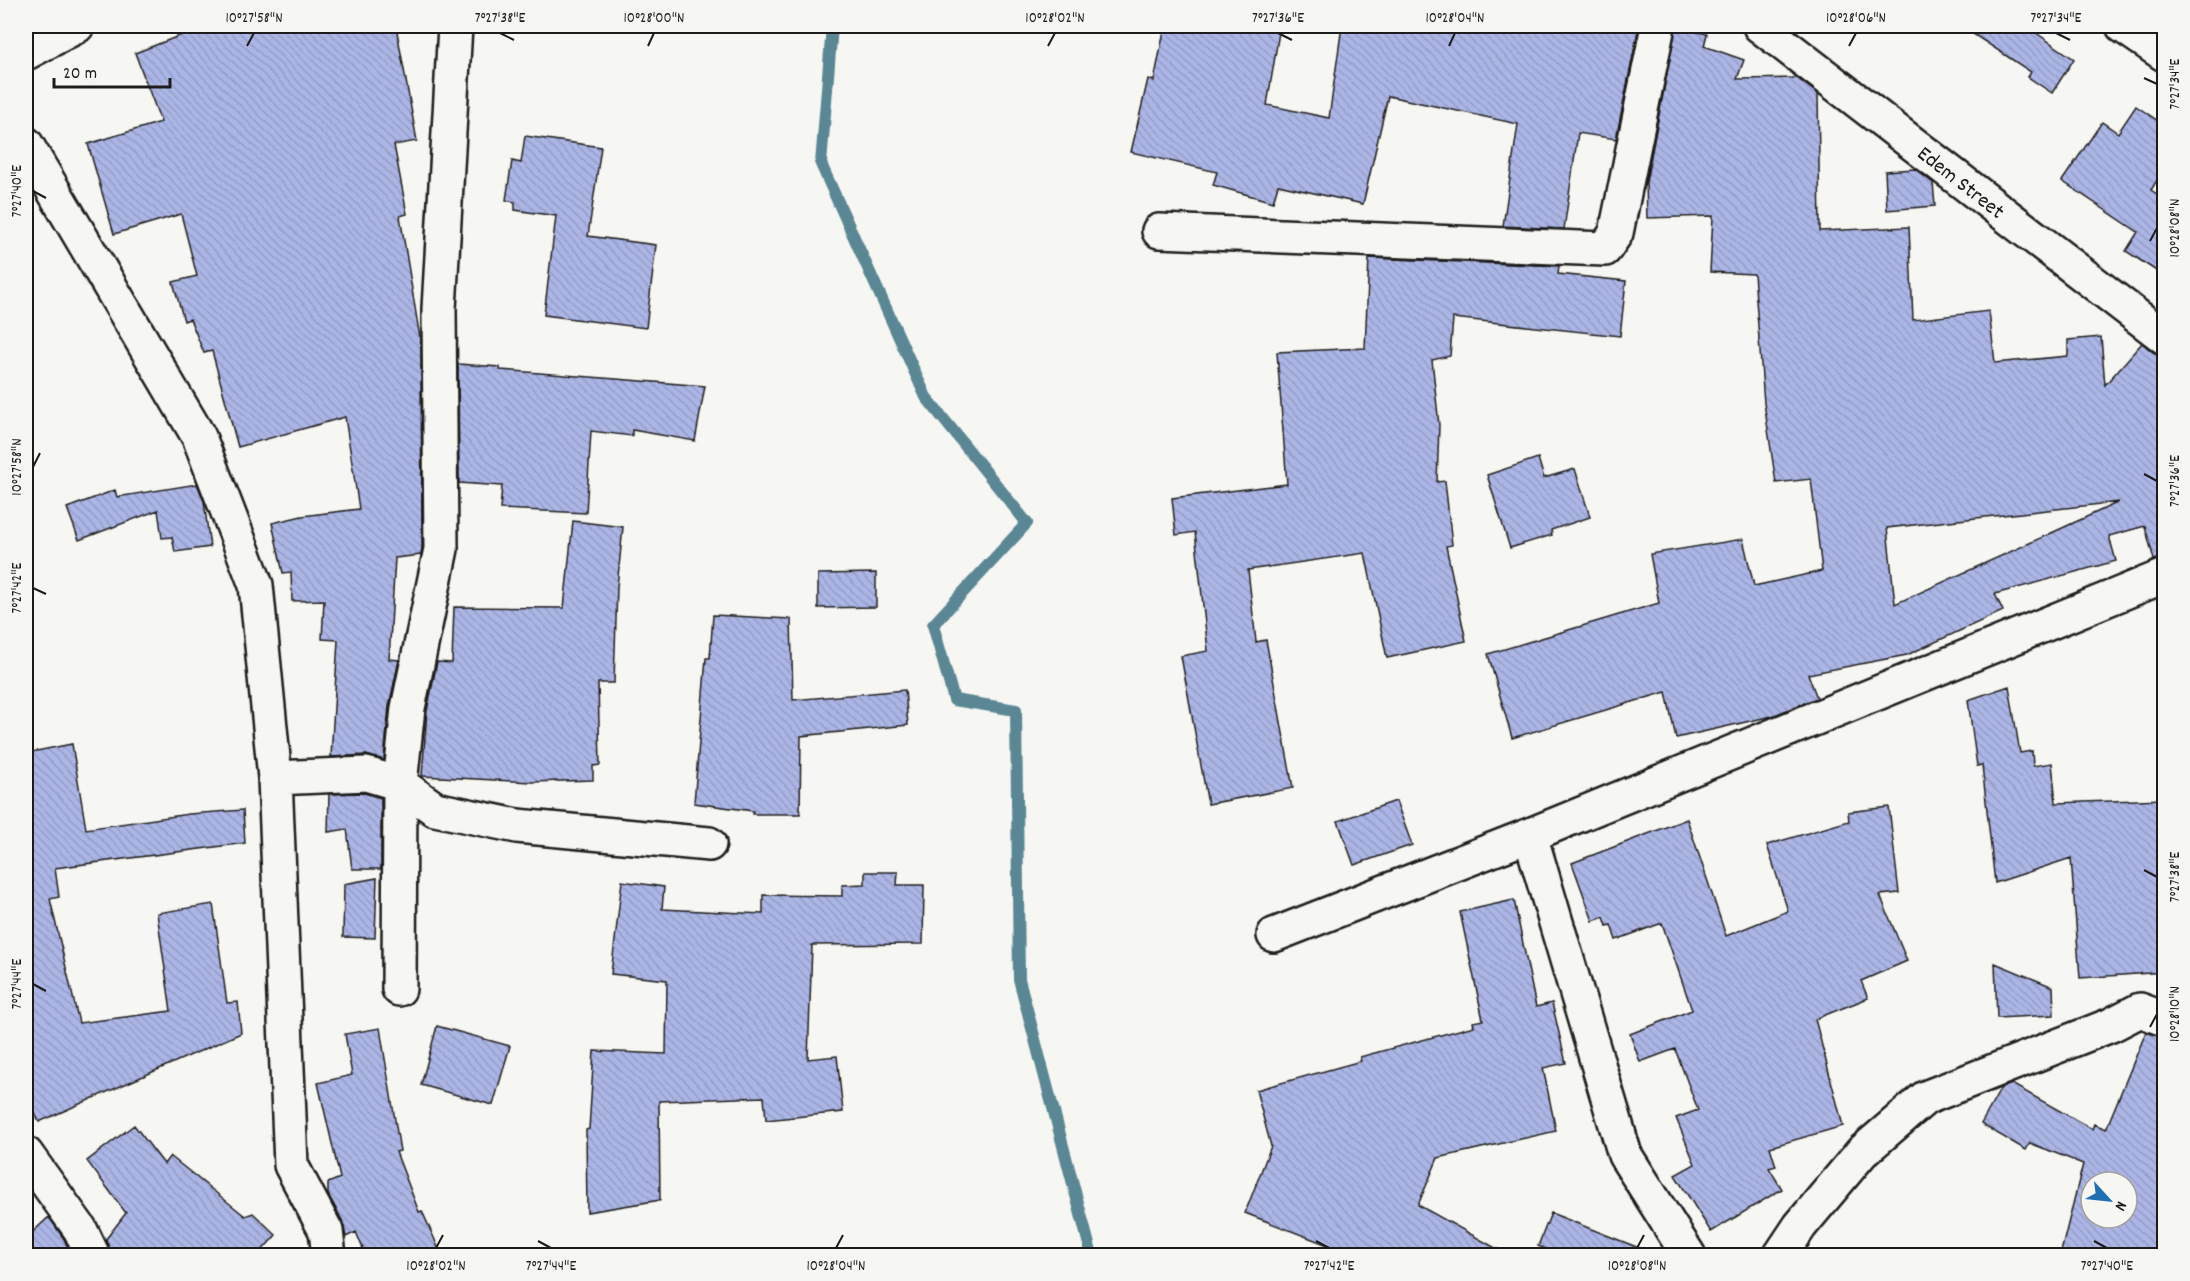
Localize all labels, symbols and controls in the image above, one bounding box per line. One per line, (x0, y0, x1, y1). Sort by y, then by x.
text: 10°27'58"N (225, 8, 283, 30)
text: 7°27'38"E (475, 8, 526, 30)
text: 10°28'00"N (624, 8, 684, 30)
text: 10°28'02"N (1025, 8, 1085, 30)
text: 7°27'36"E (1252, 8, 1304, 30)
text: 10°28'04"N (1426, 8, 1484, 30)
text: 10°28'06"N (1826, 8, 1886, 30)
text: 7°27'34"E (2031, 8, 2082, 30)
scale bar (54, 51, 170, 89)
text: 7°27'34"E (2165, 58, 2187, 109)
text: 20 m (63, 62, 97, 87)
street label: Edem Street (1909, 140, 2010, 228)
text: 7°27'40"E (7, 165, 29, 217)
text: 10°28'08"N (2165, 199, 2187, 257)
text: 10°27'58"N (7, 438, 29, 496)
text: 7°27'36"E (2165, 455, 2187, 507)
text: 7°27'42"E (7, 562, 29, 613)
text: 7°27'38"E (2165, 851, 2187, 902)
text: 7°27'44"E (7, 959, 29, 1009)
text: 10°28'10"N (2165, 986, 2187, 1042)
north arrow (2079, 1170, 2139, 1230)
text: N (2108, 1197, 2132, 1215)
text: 10°28'02"N (406, 1256, 466, 1278)
text: 7°27'44"E (526, 1256, 576, 1278)
text: 10°28'04"N (807, 1256, 865, 1278)
text: 7°27'42"E (1304, 1256, 1355, 1278)
text: 10°28'08"N (1608, 1256, 1666, 1278)
text: 7°27'40"E (2081, 1256, 2133, 1278)

